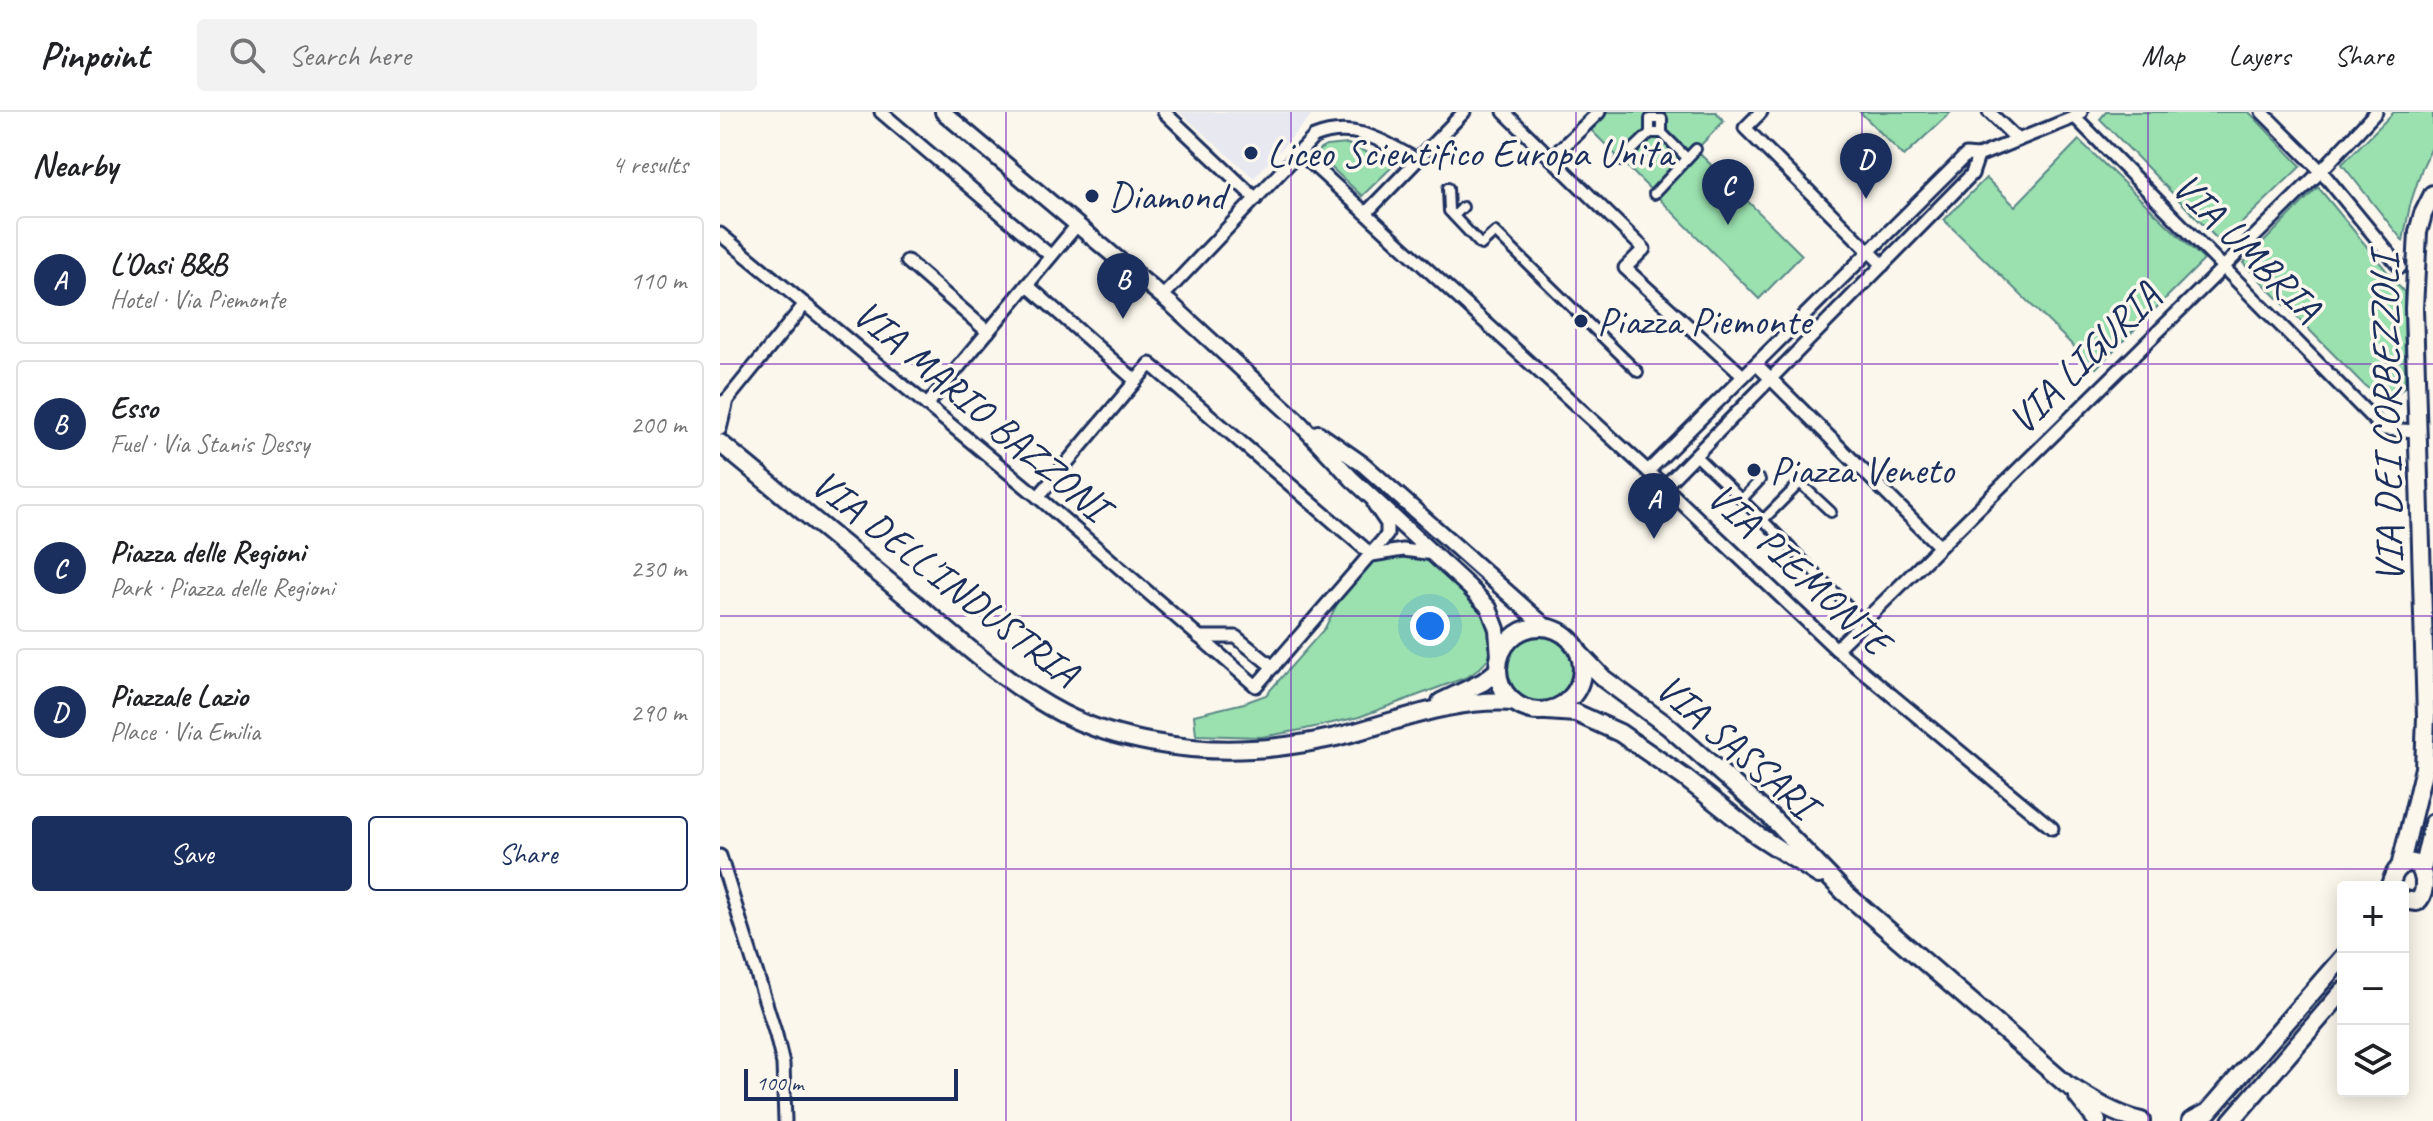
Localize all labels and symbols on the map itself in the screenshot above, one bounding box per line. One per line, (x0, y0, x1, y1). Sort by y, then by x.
place label: Liceo Scientifico Europa Unita (1267, 128, 1677, 178)
pin: D (1840, 133, 1892, 199)
marker: Liceo Scientifico Europa Unita (1242, 144, 1260, 162)
pin: C (1702, 159, 1754, 225)
street label: VIA UMBRIA (2162, 162, 2333, 333)
place label: Diamond (1108, 171, 1231, 221)
marker: Diamond (1083, 187, 1101, 205)
street label: VIA DEI CORBEZZOLI (2359, 245, 2415, 583)
pin: B (1097, 253, 1149, 319)
street label: VIA LIGURIA (1997, 271, 2171, 445)
street label: VIA MARIO BAZZONI (843, 289, 1125, 537)
place label: Piazza Piemonte (1597, 296, 1814, 346)
marker: Piazza Piemonte (1572, 312, 1590, 330)
place label: Piazza Veneto (1770, 445, 1955, 495)
street label: VIA DELL'INDUSTRIA (802, 458, 1090, 699)
marker: Piazza Veneto (1745, 461, 1763, 479)
street label: VIA PIEMONTE (1697, 472, 1905, 670)
pin: A (1628, 473, 1680, 539)
your location (1410, 606, 1450, 646)
street label: VIA SASSARI (1646, 663, 1832, 834)
scale bar (744, 1065, 958, 1101)

